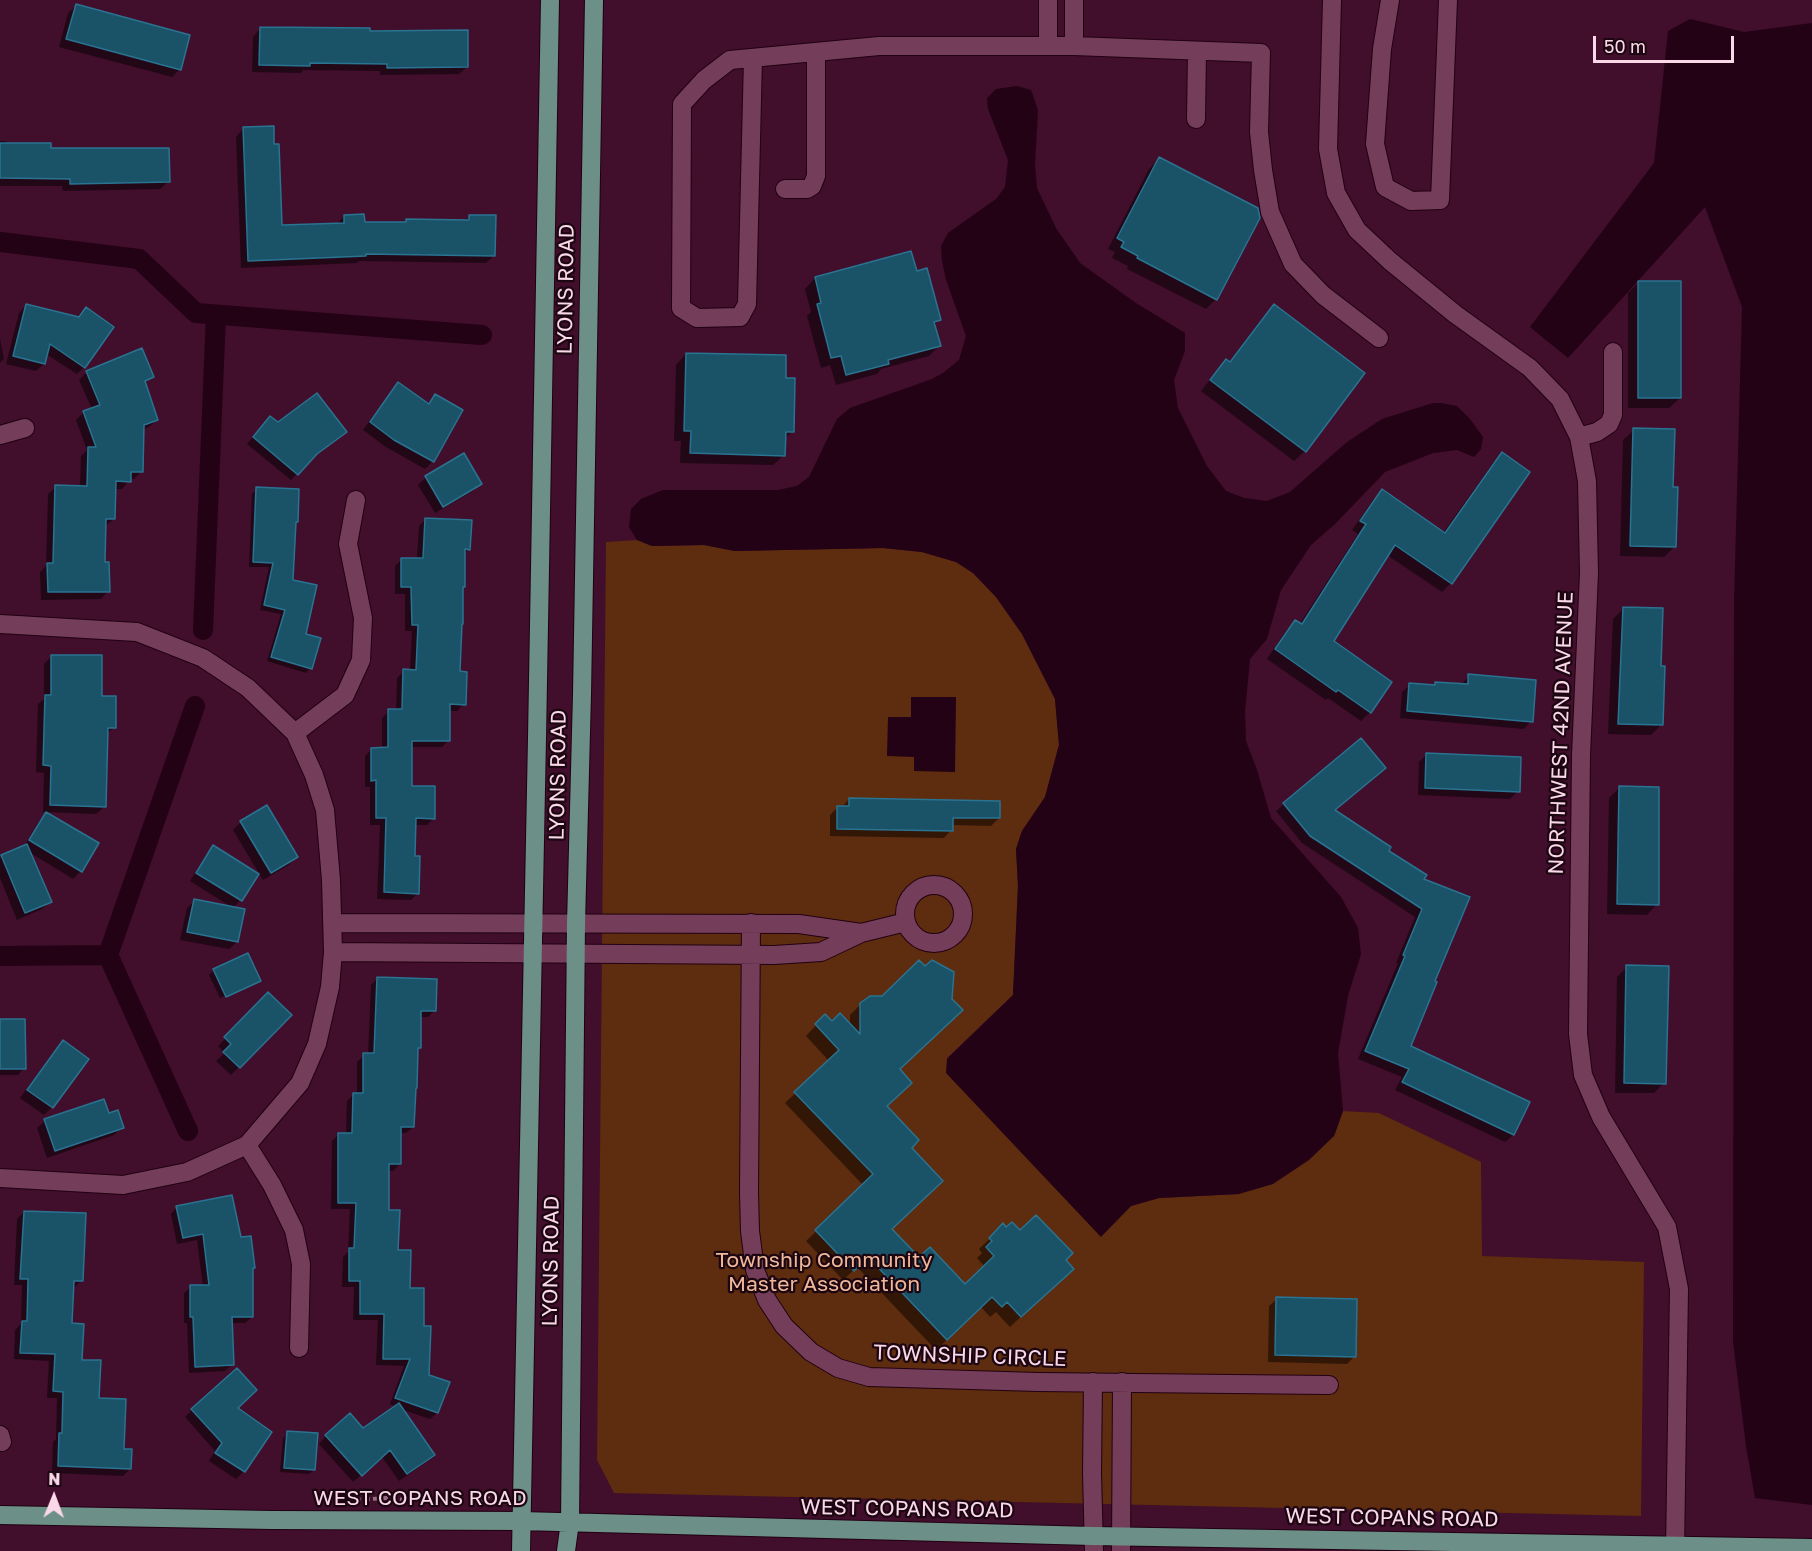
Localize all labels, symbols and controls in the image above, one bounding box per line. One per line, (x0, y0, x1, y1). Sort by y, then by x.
scale bar (1596, 24, 1737, 62)
text: 50 m (1604, 35, 1646, 57)
street label: LYONS ROAD (552, 223, 580, 355)
street label: NORTHWEST 42ND AVENUE (1543, 591, 1579, 875)
street label: LYONS ROAD (544, 709, 572, 841)
street label: LYONS ROAD (537, 1195, 565, 1327)
park label: Township Community Master Association (715, 1247, 933, 1297)
street label: TOWNSHIP CIRCLE (873, 1340, 1067, 1372)
north arrow (24, 1467, 84, 1527)
text: N (48, 1469, 61, 1489)
street label: WEST COPANS ROAD (313, 1485, 527, 1511)
street label: WEST COPANS ROAD (800, 1495, 1014, 1523)
street label: WEST COPANS ROAD (1285, 1504, 1499, 1532)

